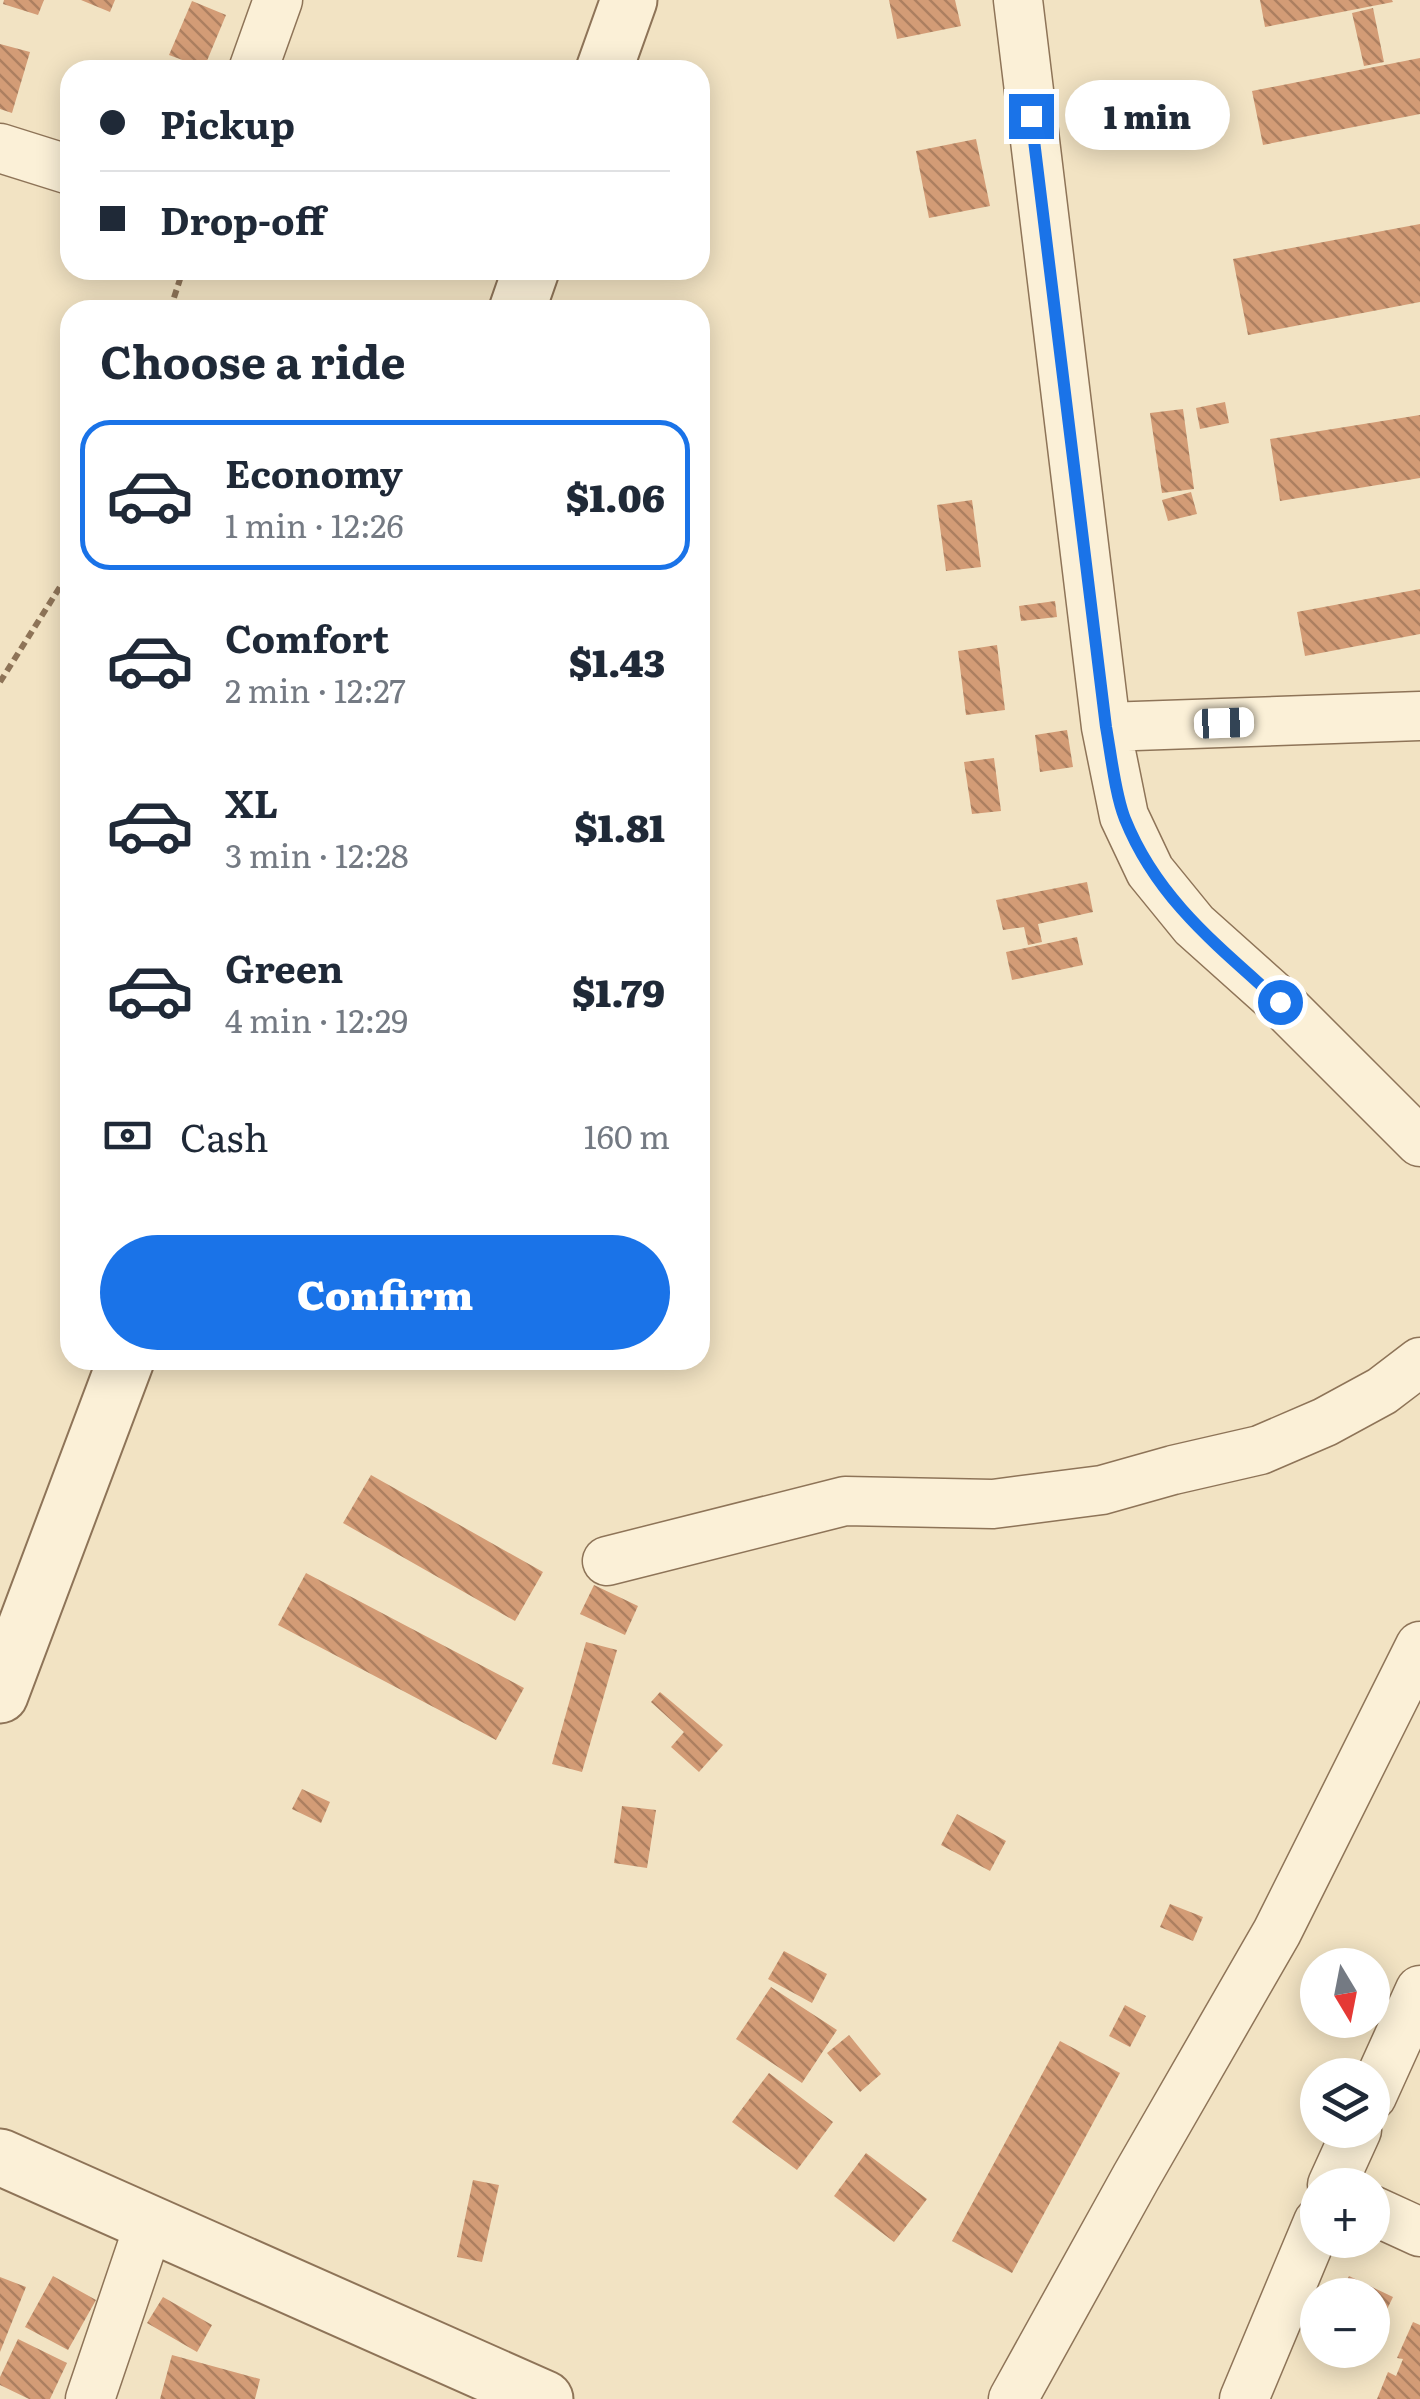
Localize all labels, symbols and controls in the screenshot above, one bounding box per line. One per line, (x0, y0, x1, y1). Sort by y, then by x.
callout: 1 min (1066, 81, 1231, 151)
text: 1 min (1104, 91, 1191, 139)
text: Pickup (160, 94, 295, 151)
route end (1009, 94, 1054, 139)
text: Drop-off (160, 190, 325, 247)
text: Choose a ride (100, 326, 406, 393)
text: Economy (225, 443, 403, 500)
icon: car (105, 450, 195, 540)
text: $1.06 (566, 467, 665, 524)
text: 1 min · 12:26 (225, 500, 404, 548)
text: Comfort (225, 608, 389, 665)
icon: car (105, 615, 195, 705)
text: $1.43 (569, 632, 665, 689)
text: 2 min · 12:27 (225, 665, 406, 713)
car (1193, 707, 1255, 739)
text: XL (225, 773, 278, 830)
icon: car (105, 780, 195, 870)
text: $1.81 (574, 797, 665, 854)
text: 3 min · 12:28 (225, 830, 409, 878)
text: Green (225, 938, 343, 995)
icon: car (105, 945, 195, 1035)
text: $1.79 (572, 962, 665, 1019)
route start (1258, 980, 1303, 1025)
text: 4 min · 12:29 (225, 995, 408, 1043)
text: Cash (180, 1107, 269, 1164)
icon: cash (100, 1108, 155, 1163)
text: 160 m (584, 1111, 670, 1159)
button: Confirm (100, 1235, 670, 1350)
north arrow (1300, 1948, 1390, 2038)
map controls (1300, 1948, 1390, 2368)
button: layers (1300, 2058, 1390, 2148)
button: + (1300, 2168, 1390, 2258)
button: − (1300, 2278, 1390, 2368)

